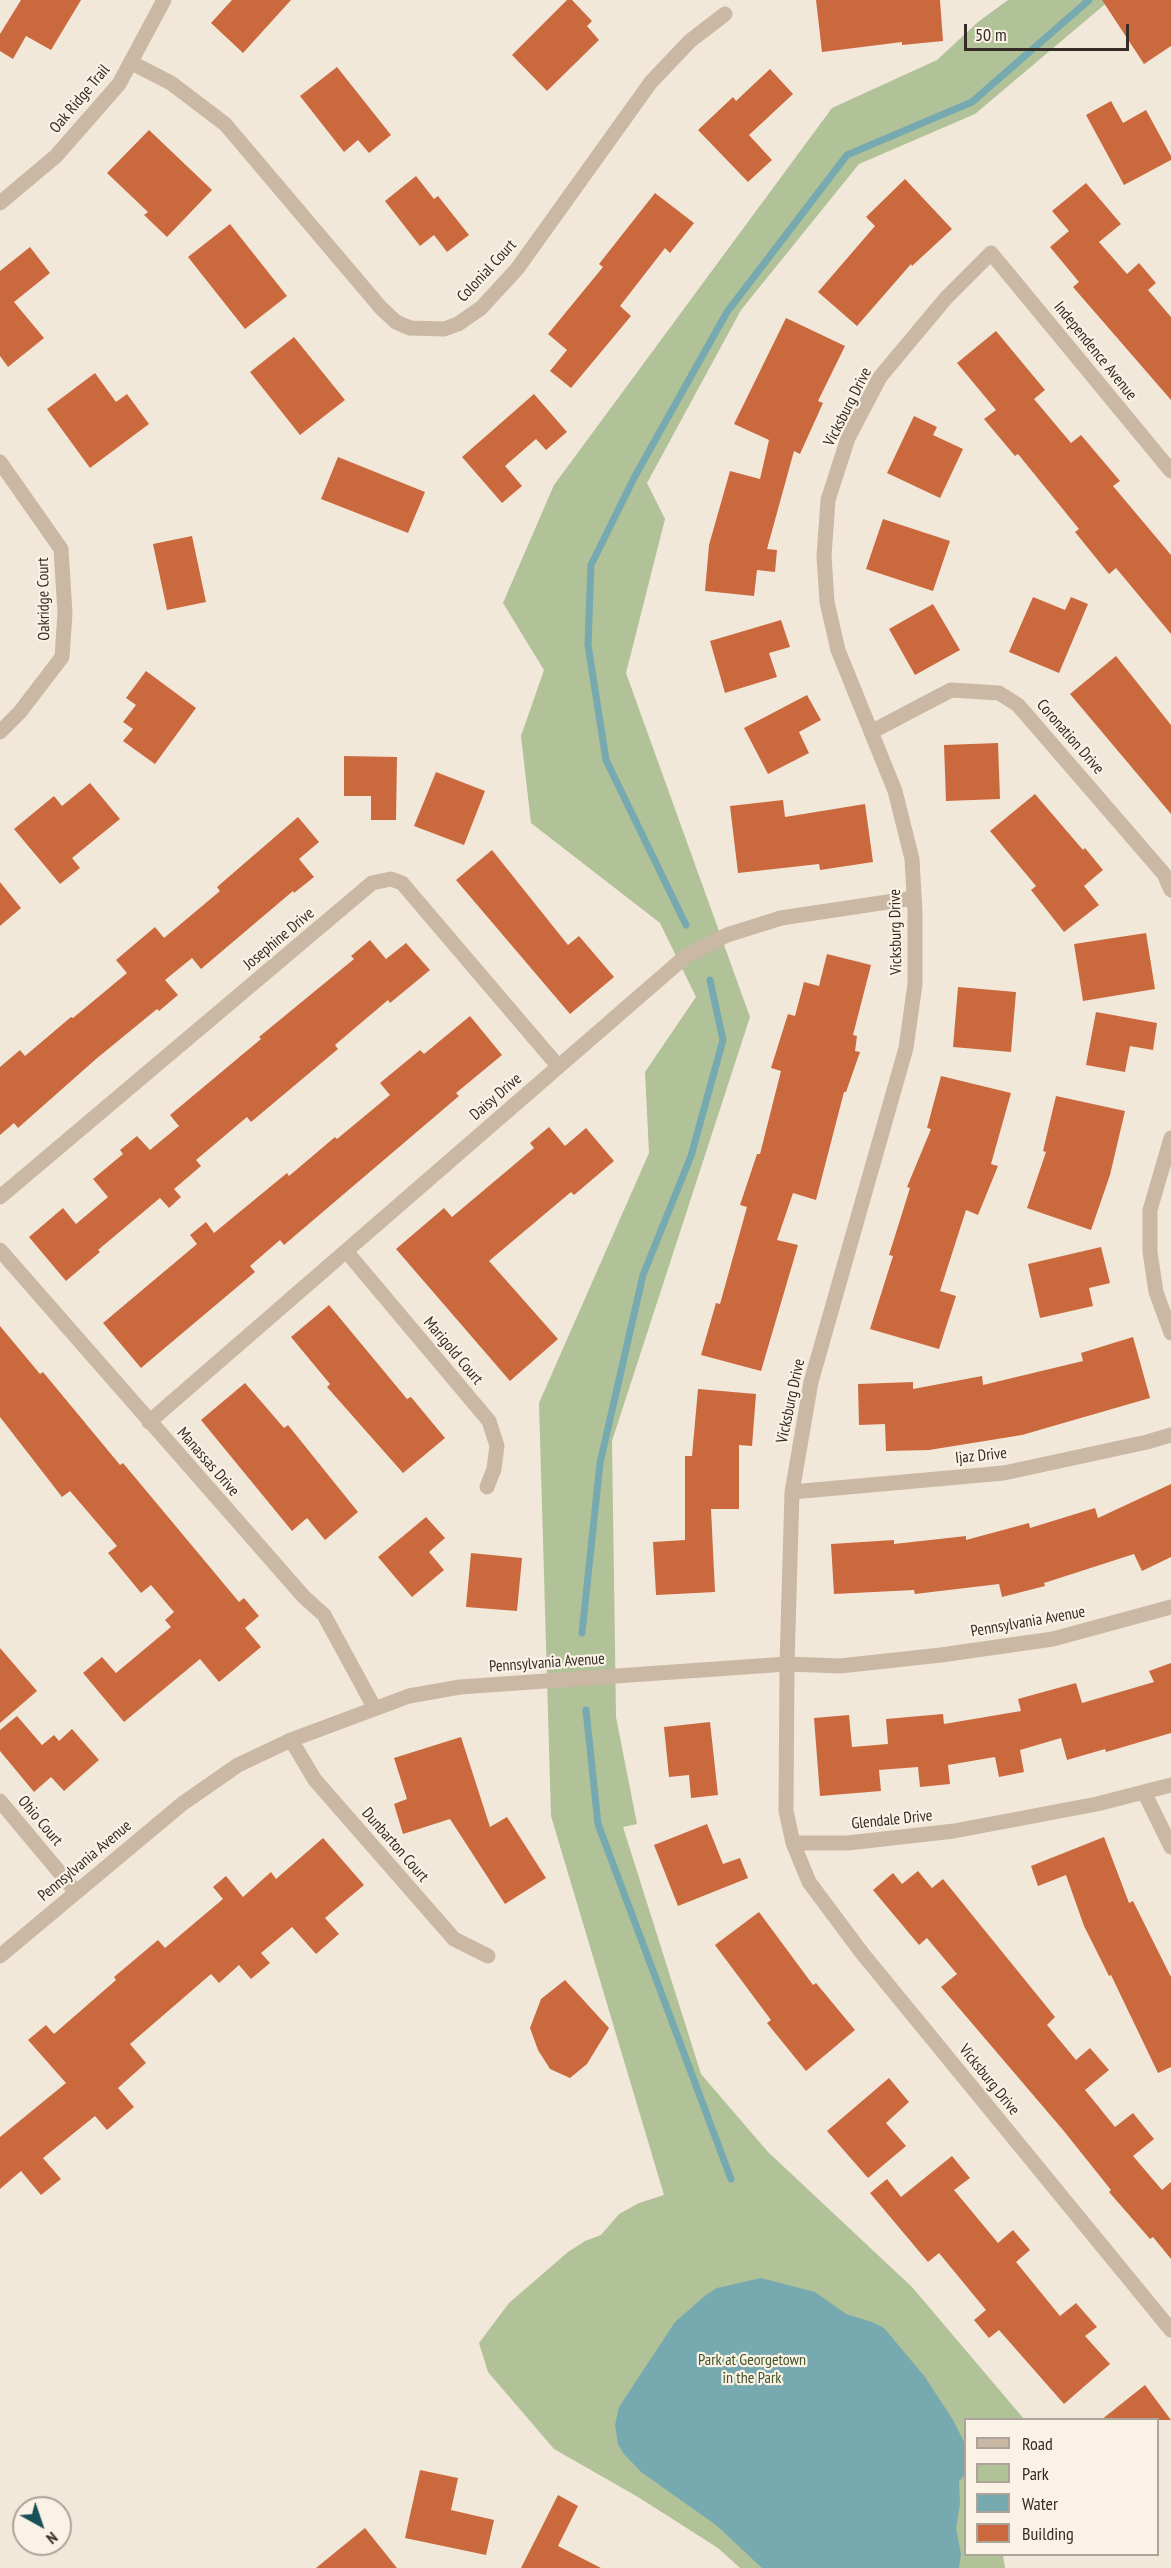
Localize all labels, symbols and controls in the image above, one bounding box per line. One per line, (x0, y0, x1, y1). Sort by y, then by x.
scale bar (967, 12, 1132, 50)
text: 50 m (975, 23, 1007, 46)
street label: Oak Ridge Trail (46, 61, 114, 137)
street label: Colonial Court (453, 236, 521, 306)
street label: Independence Avenue (1049, 298, 1141, 404)
street label: Vicksburg Drive (820, 364, 876, 450)
street label: Oakridge Court (34, 557, 54, 641)
street label: Coronation Drive (1032, 696, 1108, 778)
street label: Vicksburg Drive (886, 889, 906, 975)
street label: Josephine Drive (240, 904, 318, 974)
street label: Daisy Drive (466, 1069, 526, 1125)
street label: Marigold Court (419, 1313, 487, 1389)
street label: Vicksburg Drive (773, 1357, 809, 1445)
street label: Manassas Drive (173, 1424, 243, 1500)
street label: Ijaz Drive (954, 1444, 1008, 1468)
street label: Pennsylvania Avenue (969, 1602, 1087, 1642)
street label: Pennsylvania Avenue (489, 1649, 605, 1677)
street label: Ohio Court (14, 1792, 66, 1850)
street label: Dunbarton Court (358, 1804, 432, 1886)
street label: Glendale Drive (851, 1806, 933, 1834)
street label: Pennsylvania Avenue (34, 1816, 136, 1906)
street label: Vicksburg Drive (955, 2041, 1023, 2119)
park label: Park at Georgetown in the Park (698, 2350, 806, 2388)
legend (964, 2418, 1159, 2556)
text: Road (1022, 2432, 1053, 2455)
text: Park (1022, 2462, 1049, 2485)
text: Water (1022, 2492, 1058, 2515)
north arrow (12, 2496, 72, 2556)
text: Building (1022, 2522, 1074, 2545)
text: N (43, 2528, 62, 2549)

